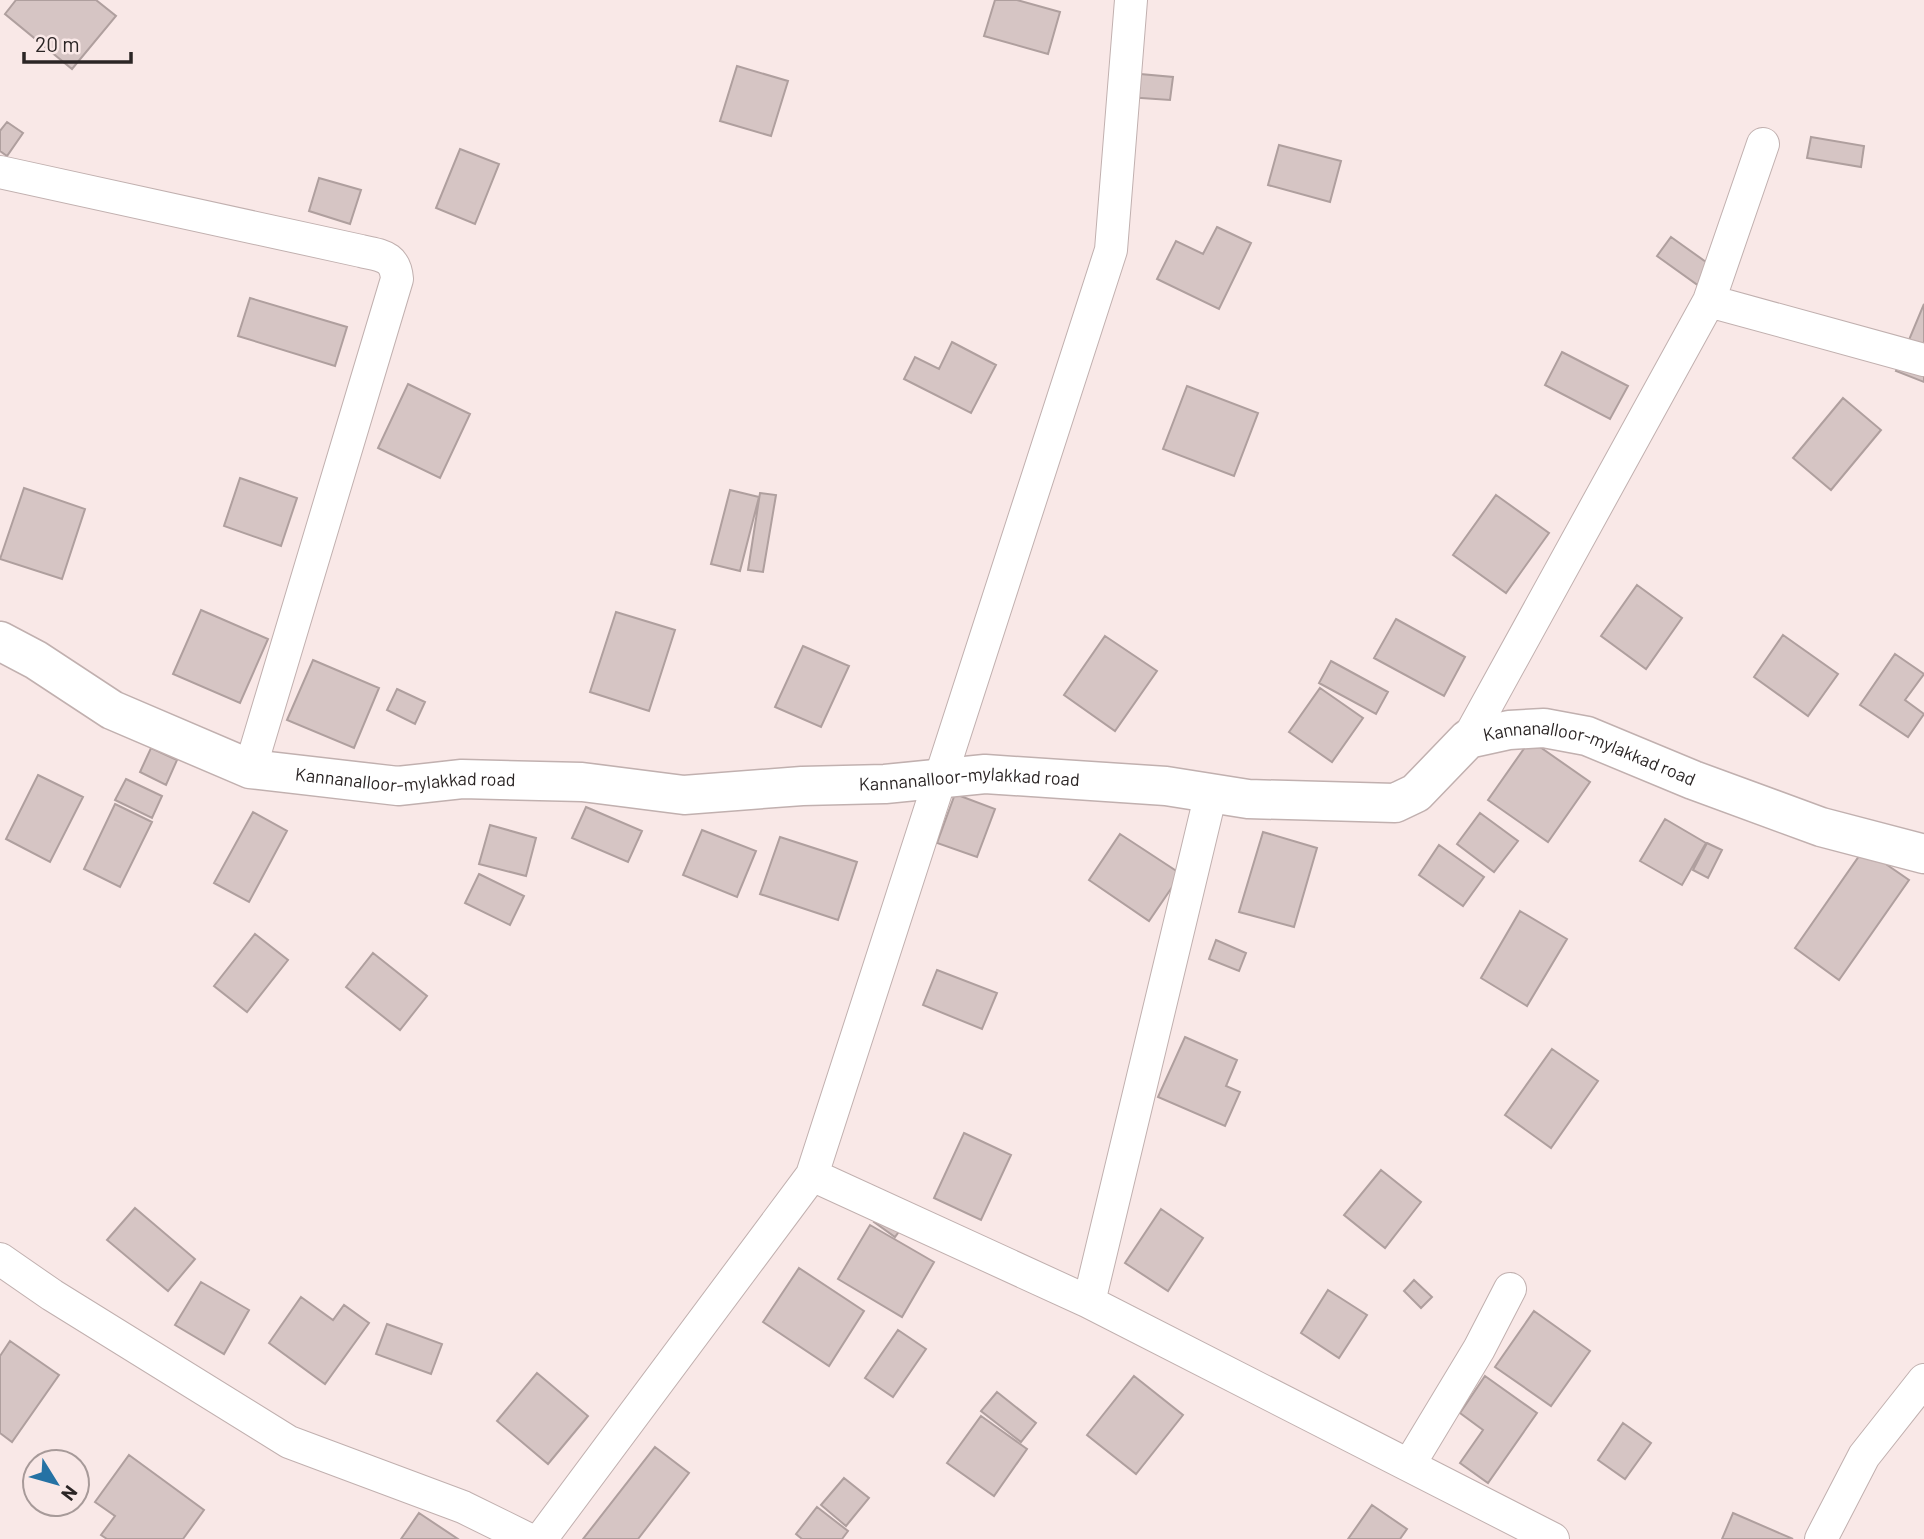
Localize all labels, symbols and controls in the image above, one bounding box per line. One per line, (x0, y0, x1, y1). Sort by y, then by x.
scale bar (24, 21, 131, 65)
text: 20 m (35, 31, 80, 56)
street label: Kannanalloor-mylakkad road (1481, 716, 1699, 790)
street label: Kannanalloor-mylakkad road (294, 762, 516, 796)
street label: Kannanalloor-mylakkad road (859, 762, 1080, 795)
north arrow (21, 1448, 91, 1518)
text: N (57, 1482, 83, 1506)

